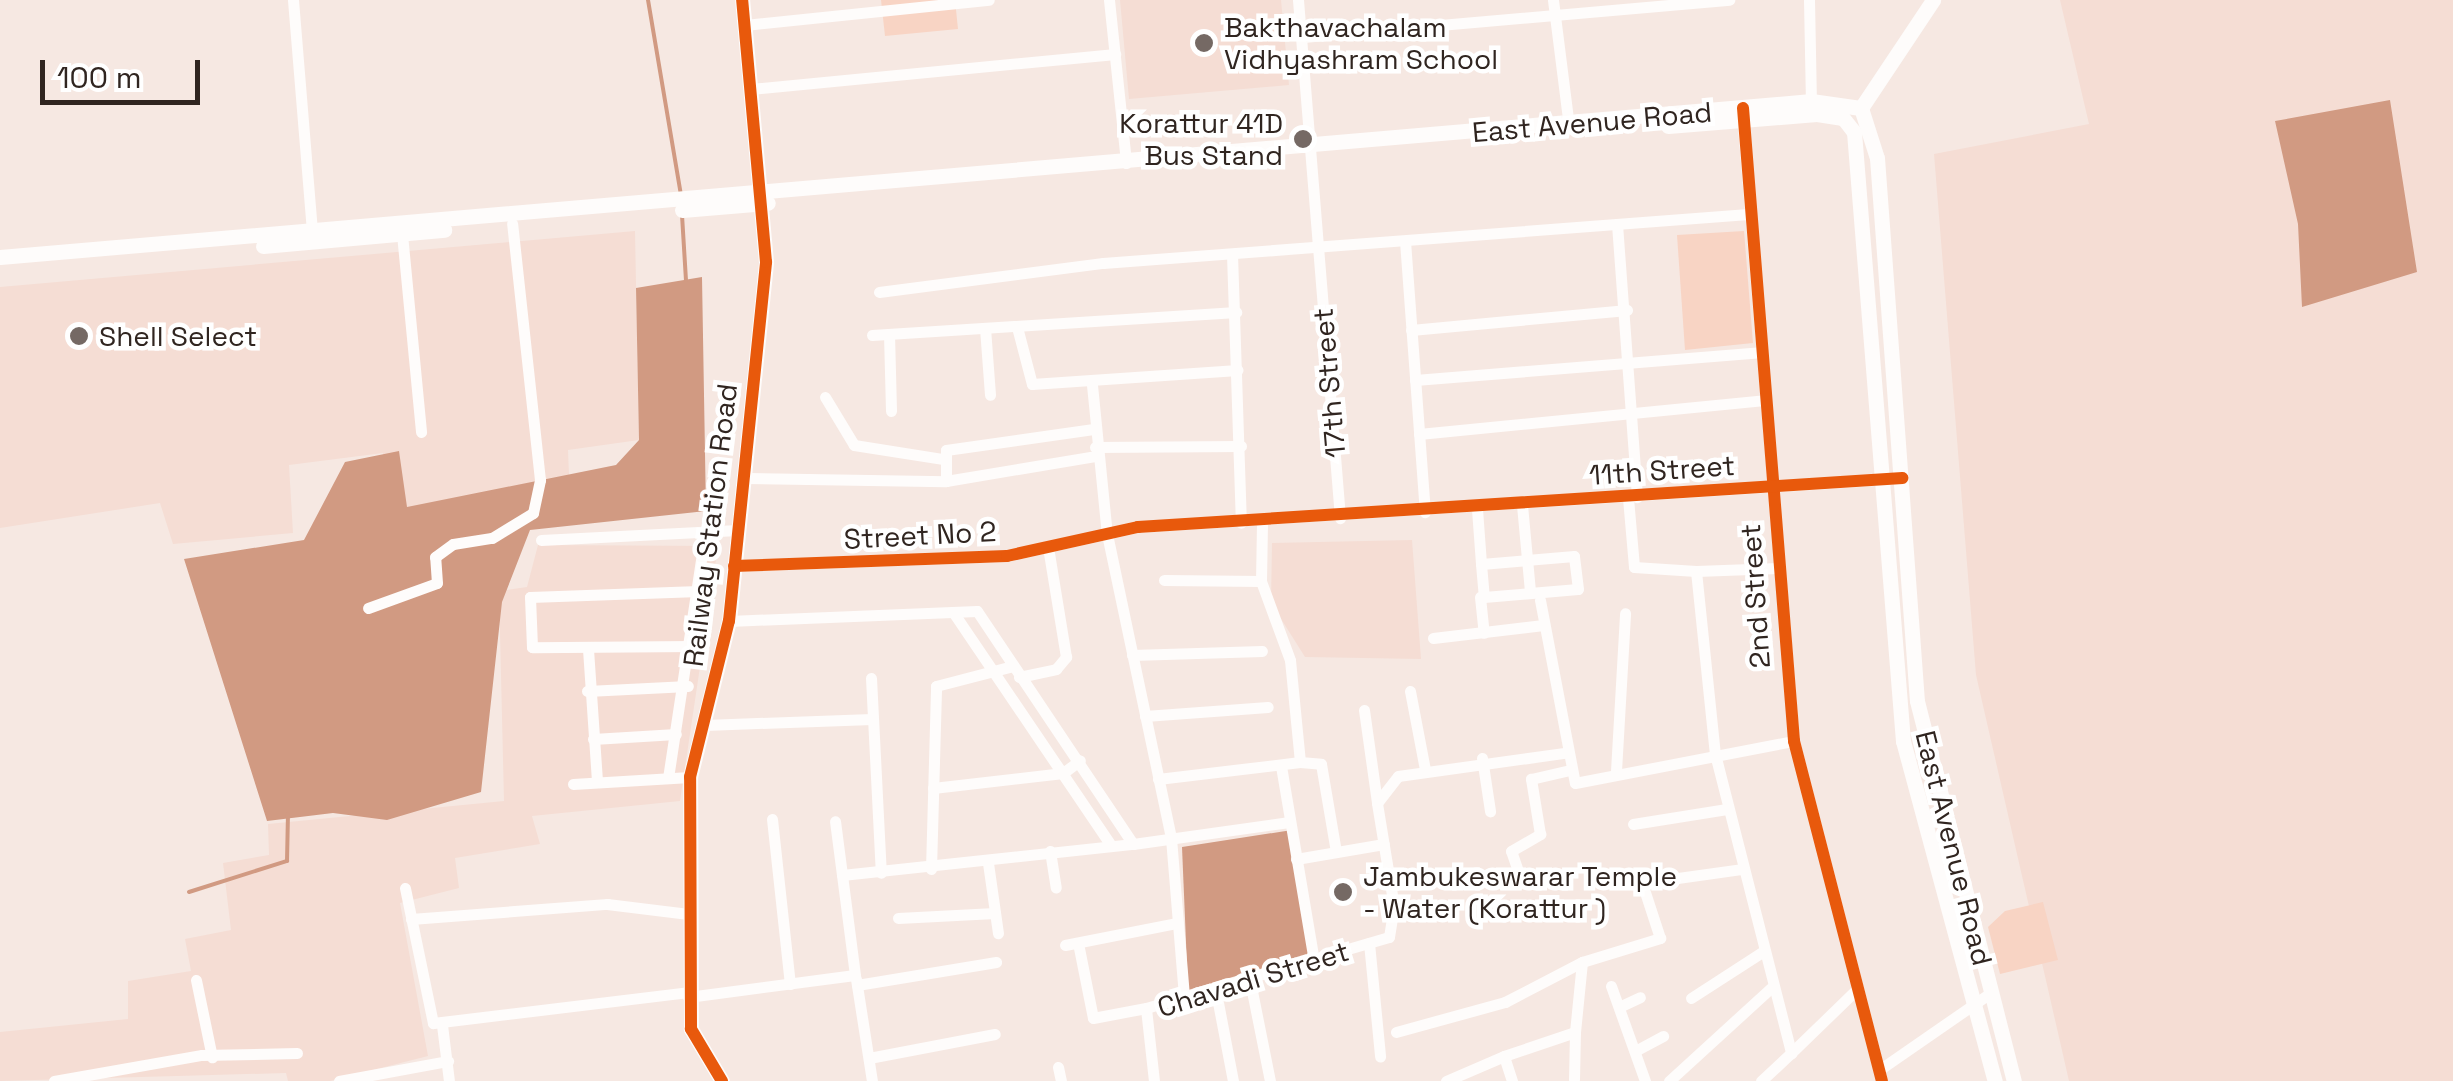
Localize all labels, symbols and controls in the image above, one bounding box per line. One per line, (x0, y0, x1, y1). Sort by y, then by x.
place label: Bakthavachalam Vidhyashram School (1224, 10, 1498, 76)
marker: Bakthavachalam Vidhyashram School (1193, 32, 1215, 54)
scale bar (45, 40, 205, 102)
text: 100 m (57, 58, 142, 97)
street label: East Avenue Road (1470, 95, 1714, 149)
place label: Korattur 41D Bus Stand (1119, 106, 1283, 172)
marker: Korattur 41D Bus Stand (1292, 128, 1314, 150)
street label: 17th Street (1306, 307, 1352, 459)
place label: Shell Select (99, 319, 257, 353)
marker: Shell Select (68, 325, 90, 347)
street label: Railway Station Road (676, 381, 744, 669)
street label: 11th Street (1588, 448, 1736, 492)
street label: Street No 2 (843, 514, 997, 556)
street label: 2nd Street (1733, 523, 1777, 669)
street label: East Avenue Road (1909, 727, 1999, 969)
place label: Jambukeswarar Temple - Water (Korattur ) (1363, 859, 1678, 925)
marker: Jambukeswarar Temple - Water (Korattur ) (1332, 881, 1354, 903)
street label: Chavadi Street (1153, 934, 1353, 1024)

